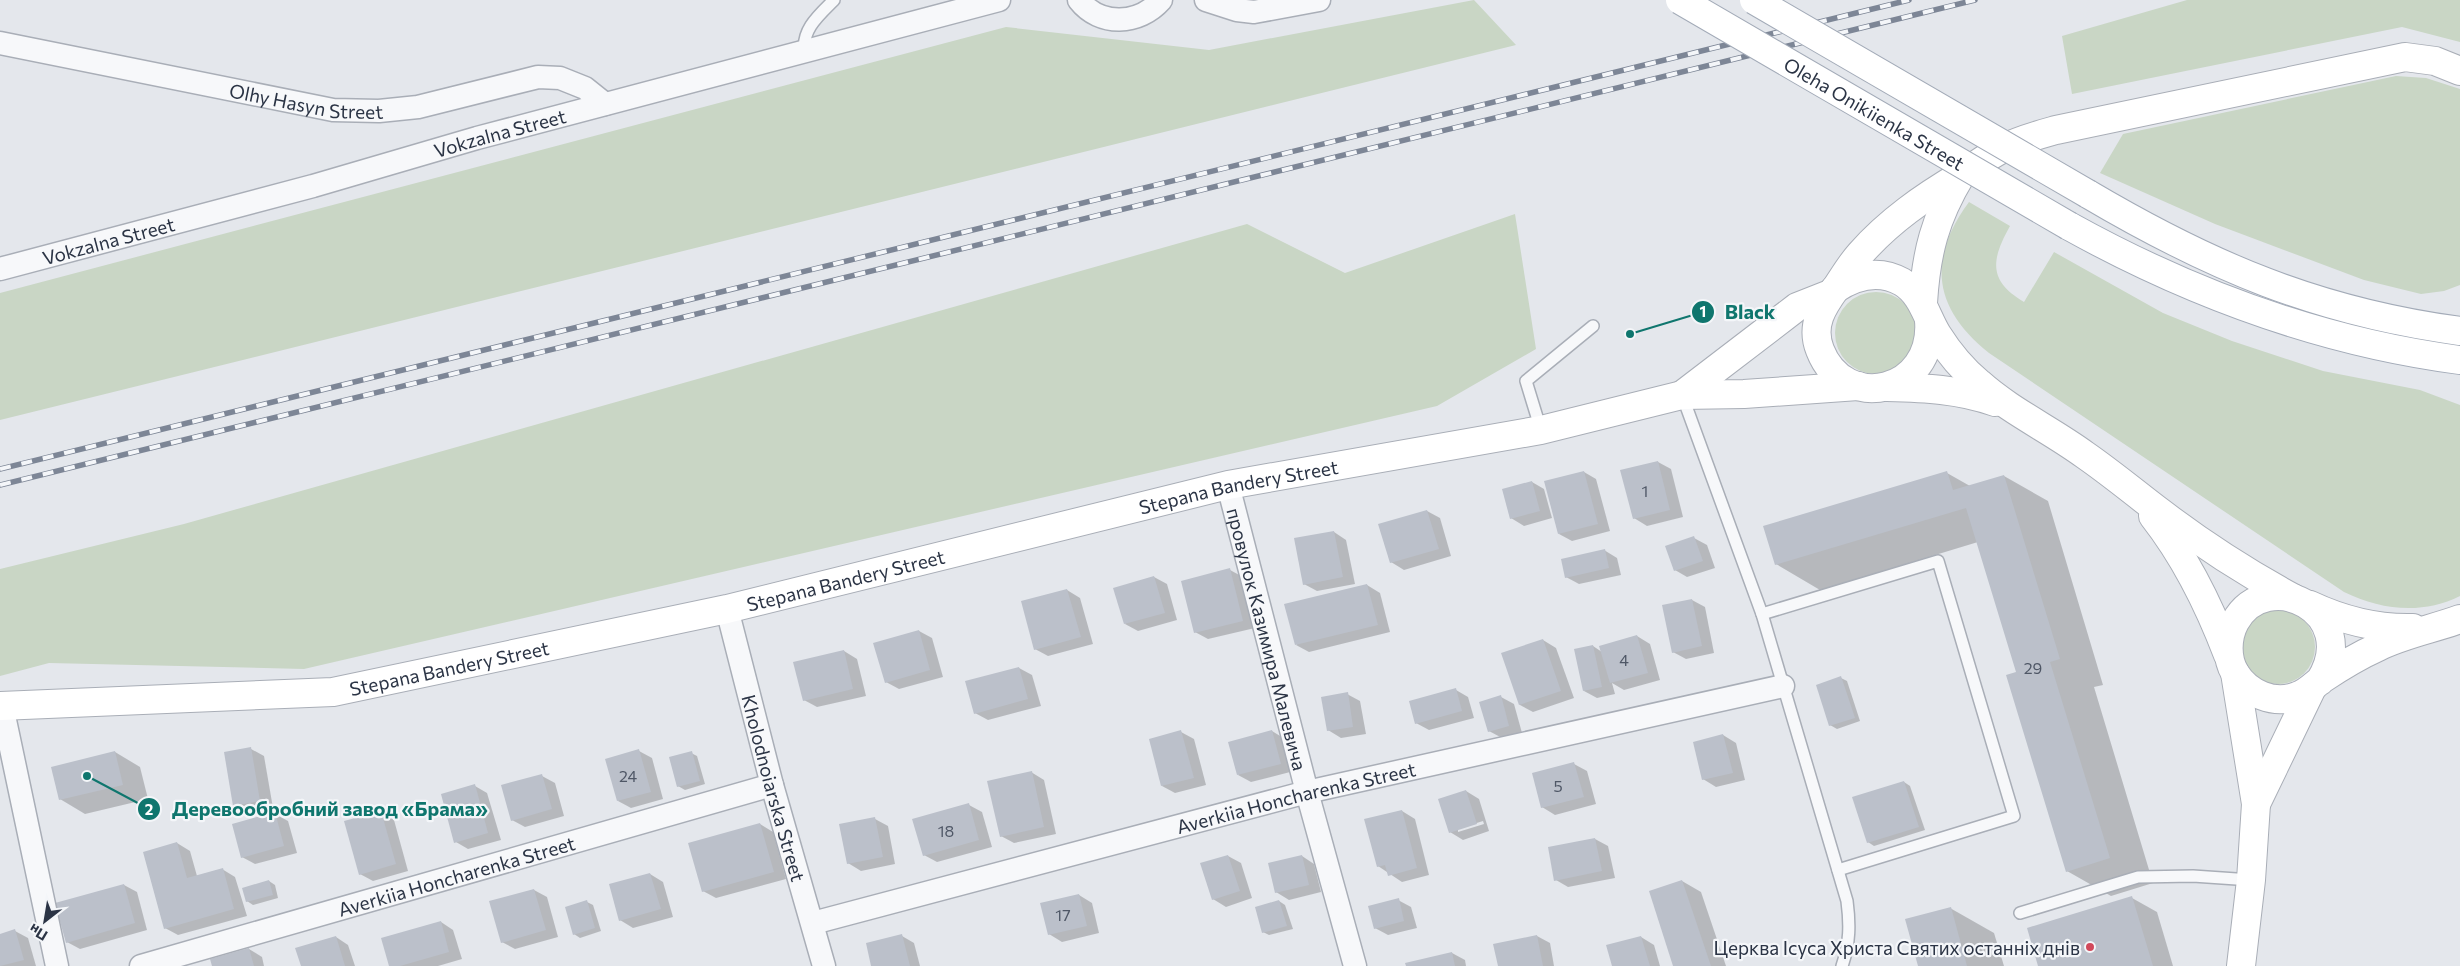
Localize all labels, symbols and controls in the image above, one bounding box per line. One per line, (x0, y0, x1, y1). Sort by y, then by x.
street label: Oleha Onikiienka Street (1780, 52, 1969, 175)
street label: Olhy Hasyn Street (227, 78, 384, 123)
street label: Vokzalna Street (431, 104, 568, 162)
street label: Vokzalna Street (40, 212, 177, 269)
callout: Black (1690, 294, 1786, 329)
text: Black (1725, 299, 1776, 323)
text: 1 (1700, 302, 1706, 320)
street label: Stepana Bandery Street (1136, 454, 1340, 518)
house number: 1 (1642, 481, 1648, 500)
street label: провулок Казимира Малевича (1223, 505, 1312, 773)
street label: Stepana Bandery Street (744, 544, 947, 615)
street label: Stepana Bandery Street (347, 635, 551, 700)
house number: 4 (1619, 650, 1629, 669)
house number: 29 (2024, 658, 2042, 677)
street label: Kholodnoiarska Street (738, 692, 811, 884)
street label: Averkiia Honcharenka Street (1174, 757, 1418, 838)
house number: 24 (619, 766, 637, 785)
house number: 5 (1553, 776, 1563, 795)
callout: Деревообробний завод «Брама» (137, 792, 497, 827)
text: Деревообробний завод «Брама» (172, 796, 488, 820)
text: 2 (145, 800, 153, 818)
house number: 18 (938, 821, 954, 840)
street label: Averkiia Honcharenka Street (335, 831, 578, 920)
north arrow (20, 896, 70, 946)
house number: 17 (1055, 905, 1071, 924)
text: Пн (26, 921, 50, 945)
place label: Церква Ісуса Христа Святих останніх днів (1713, 936, 2080, 959)
marker: Церква Ісуса Христа Святих останніх днів (2084, 941, 2096, 953)

